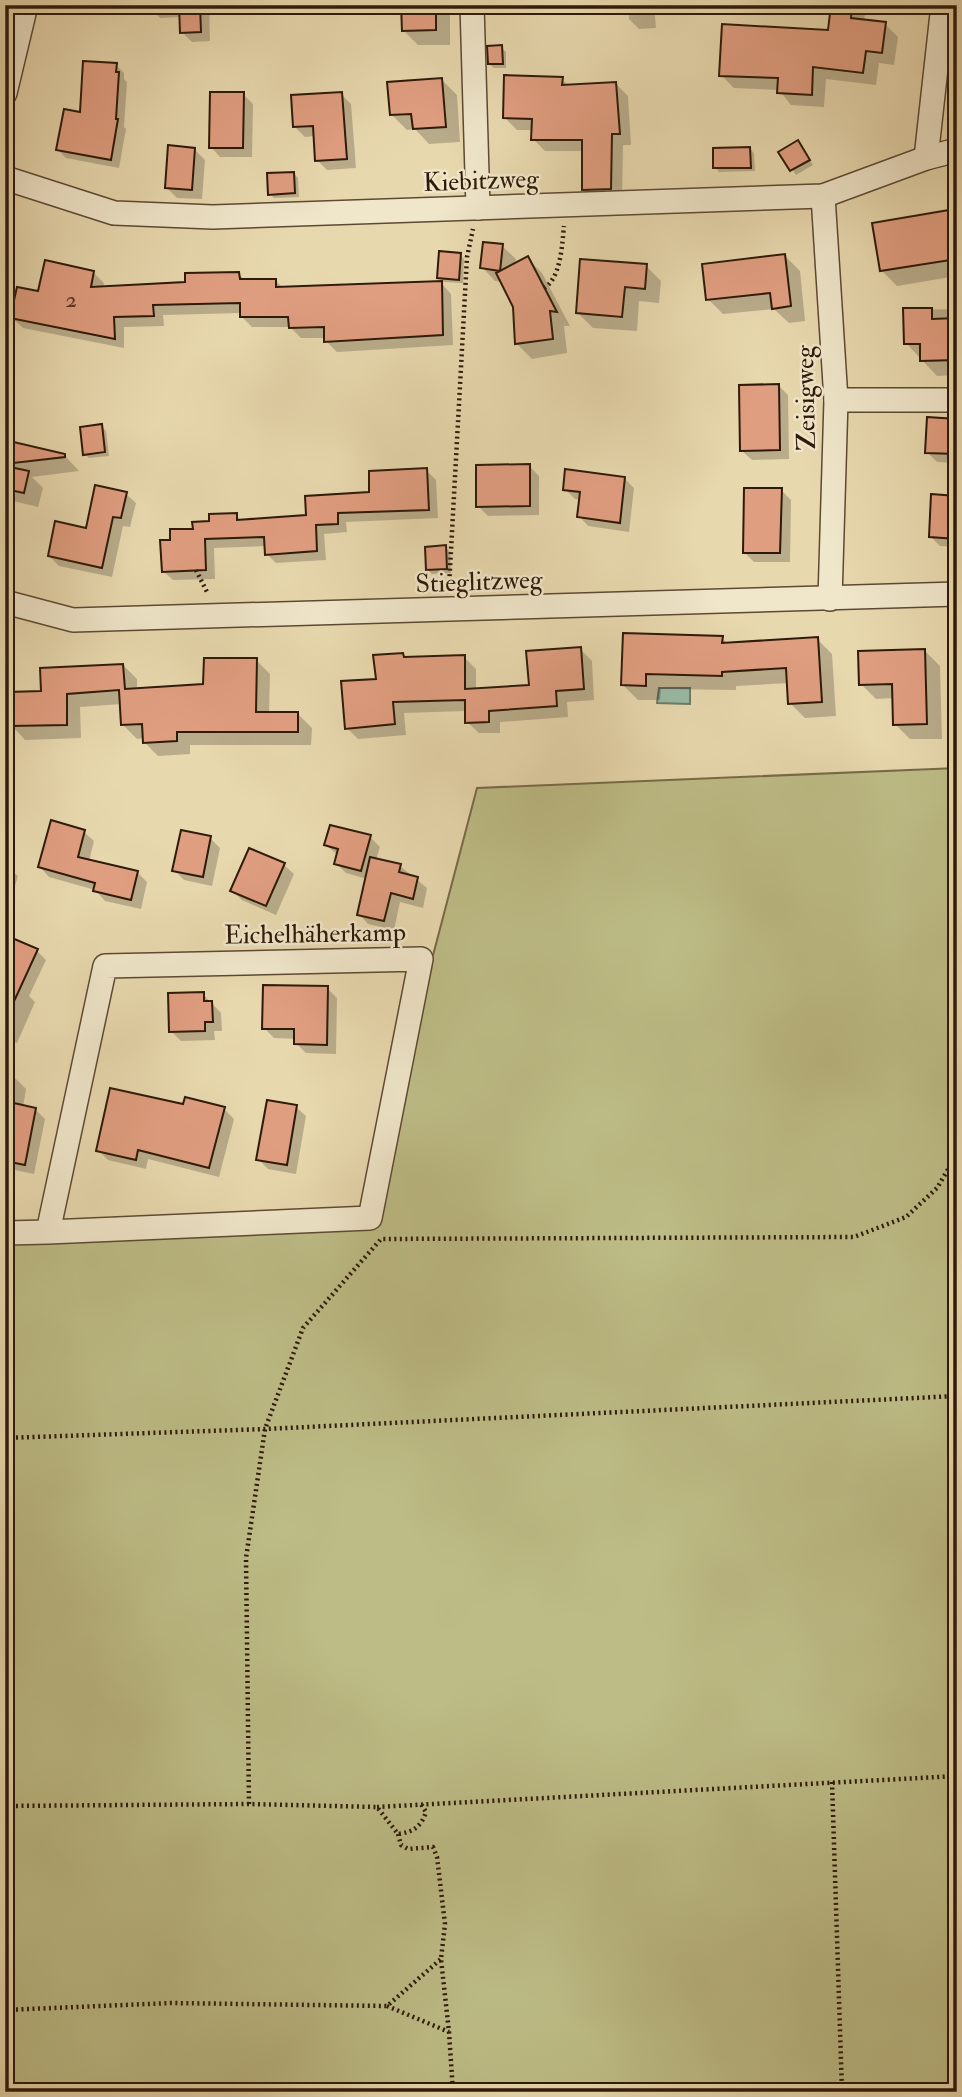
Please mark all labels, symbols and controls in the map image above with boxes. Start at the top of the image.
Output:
street label: Kiebitzweg [423,163,541,199]
house number: 2 [65,285,77,314]
street label: Zeisigweg [789,344,823,451]
street label: Stieglitzweg [415,564,544,600]
street label: Eichelhäherkamp [224,916,406,953]

